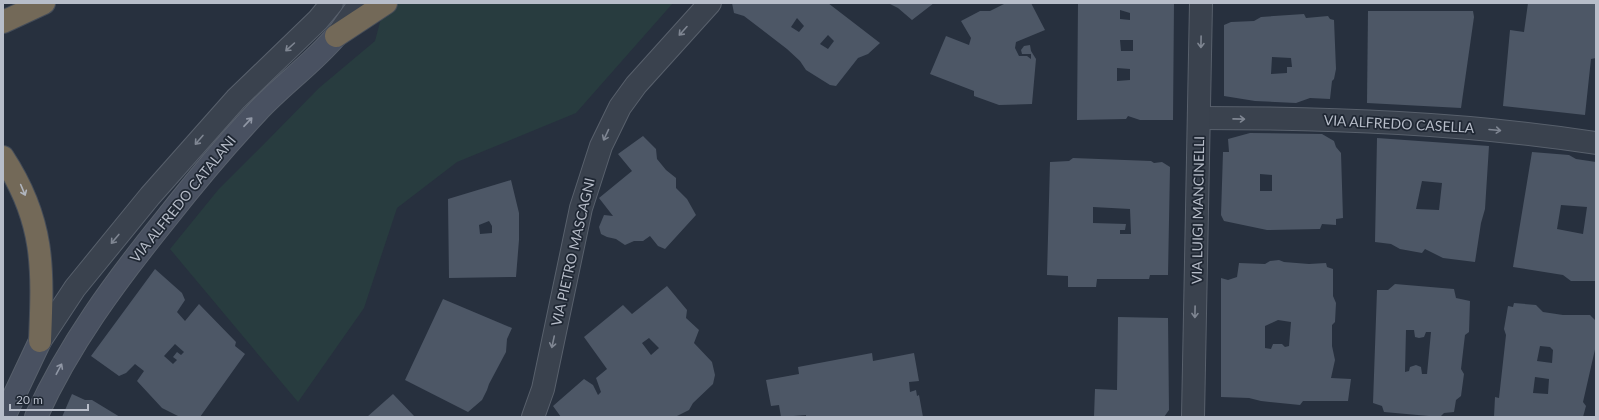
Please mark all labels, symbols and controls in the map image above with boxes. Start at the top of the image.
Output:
one-way arrow [679,26,688,37]
one-way arrow [1197,35,1205,48]
one-way arrow [285,43,295,52]
street label: VIA ALFREDO CASELLA [1323,111,1475,136]
one-way arrow [1232,115,1245,122]
one-way arrow [243,117,252,127]
one-way arrow [1488,126,1501,133]
one-way arrow [602,129,609,141]
street label: VIA ALFREDO CATALANI [126,132,239,266]
one-way arrow [194,135,203,145]
street label: VIA LUIGI MANCINELLI [1188,136,1207,284]
street label: VIA PIETRO MASCAGNI [547,176,598,328]
one-way arrow [19,184,27,196]
one-way arrow [111,234,120,245]
one-way arrow [1192,305,1199,318]
one-way arrow [549,335,557,348]
one-way arrow [56,364,63,376]
scale bar [10,386,88,412]
text: 20 m [16,392,43,407]

